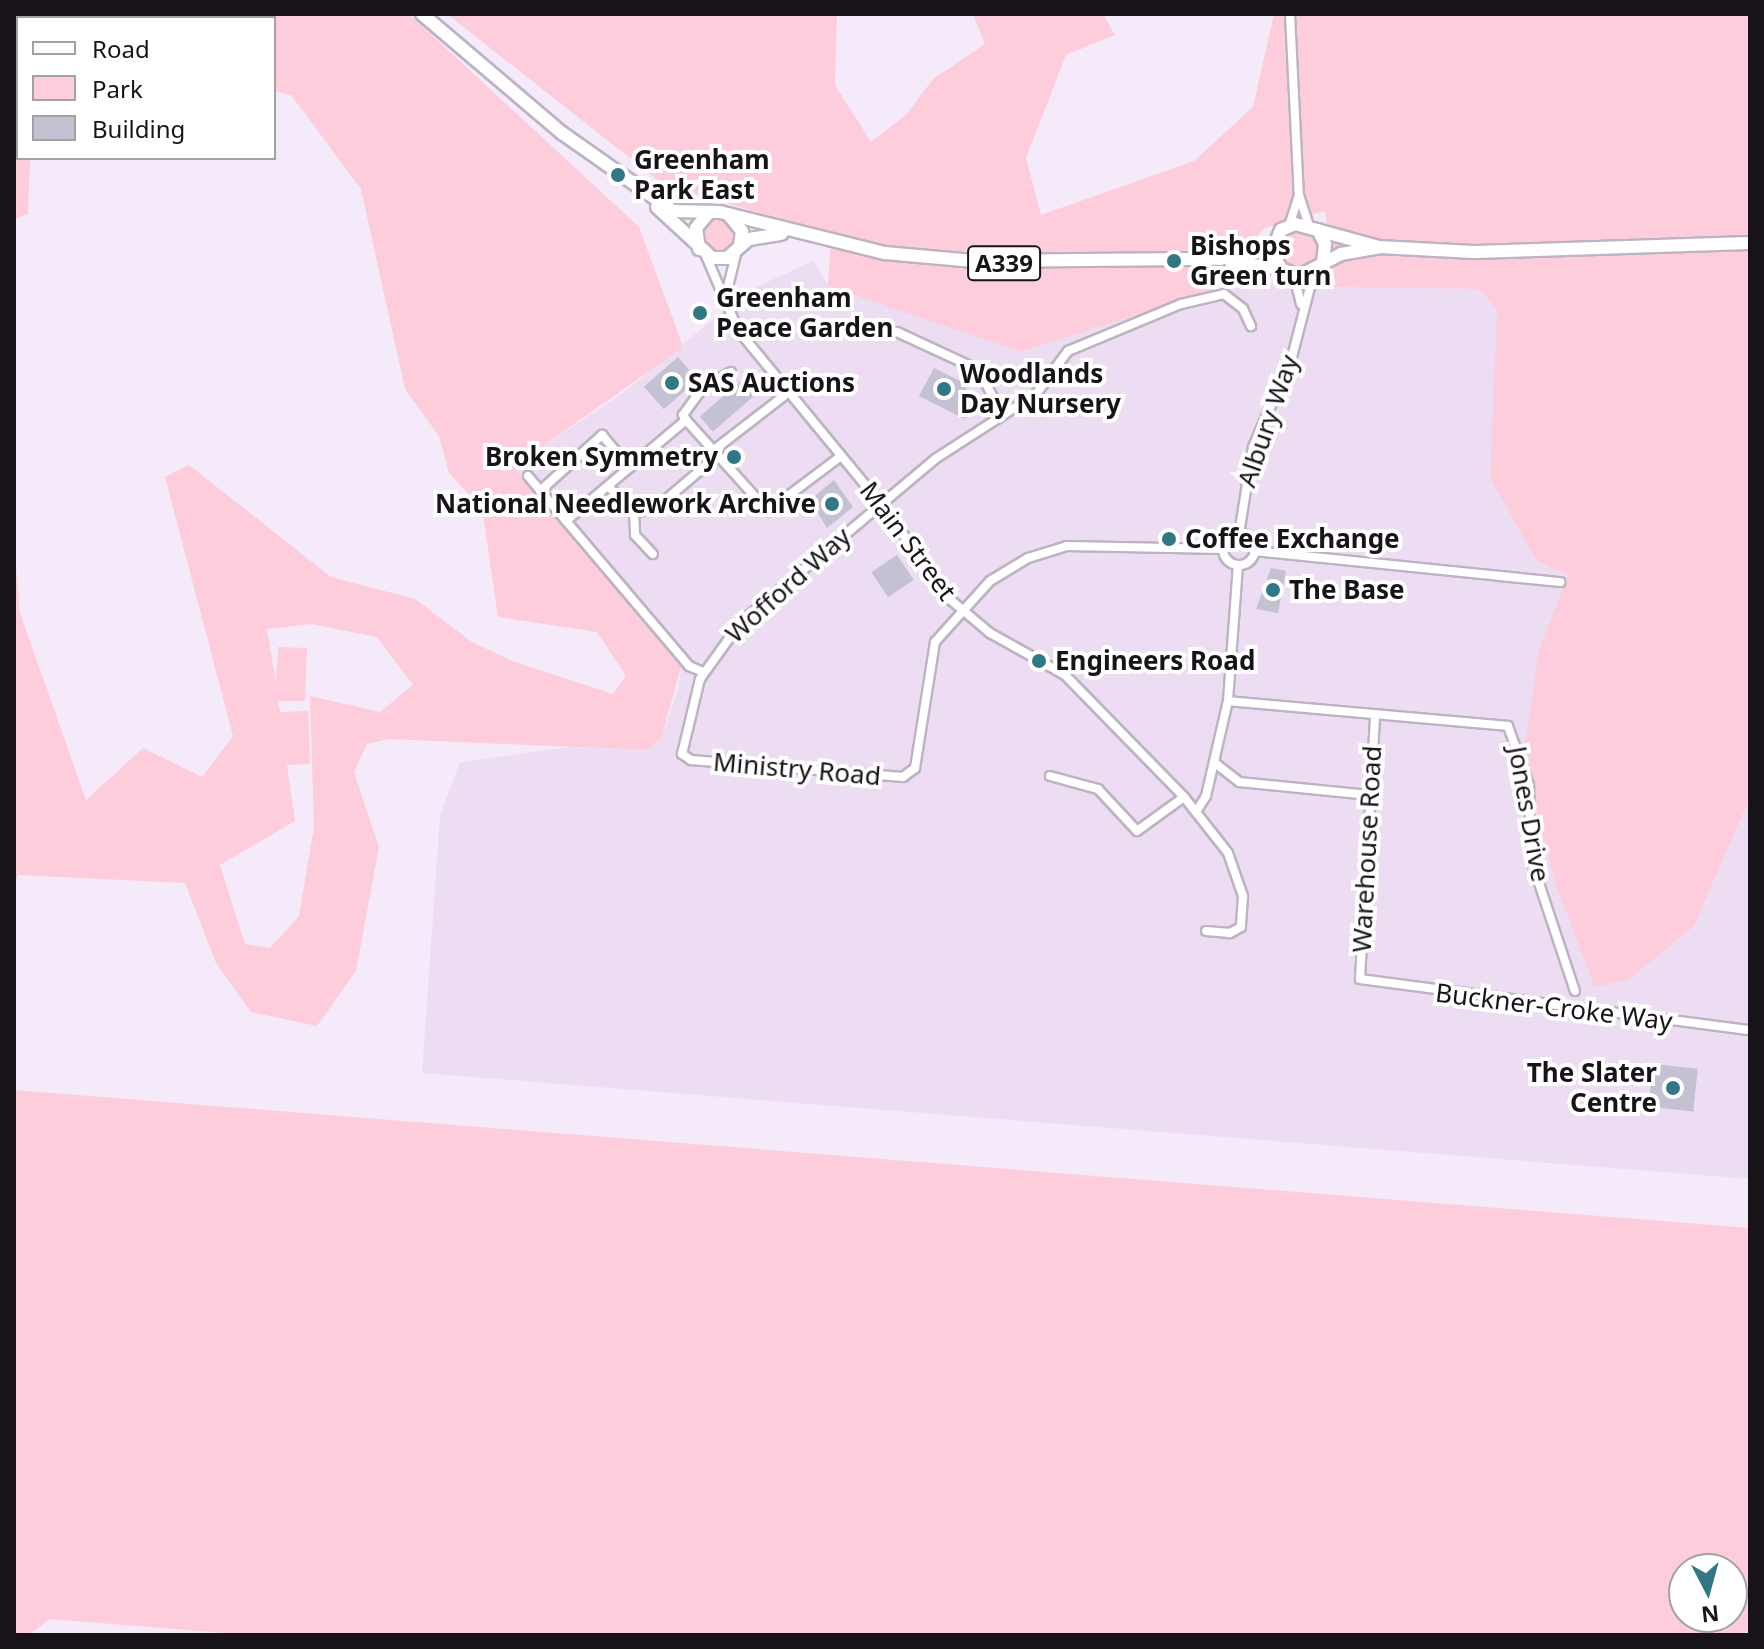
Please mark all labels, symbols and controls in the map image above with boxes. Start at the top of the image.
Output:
legend [16,16,276,160]
text: Road [92,32,150,65]
text: Park [92,72,143,105]
text: Building [92,112,185,145]
place label: Greenham Park East [634,144,770,206]
marker: Greenham Park East [609,166,627,184]
place label: Bishops Green turn [1190,230,1331,292]
road number: A339 [966,243,1042,283]
marker: Bishops Green turn [1165,252,1183,270]
place label: Greenham Peace Garden [716,282,893,344]
marker: Greenham Peace Garden [691,304,709,322]
street label: Albury Way [1231,351,1305,491]
place label: Woodlands Day Nursery [960,358,1121,420]
place label: SAS Auctions [688,367,855,399]
marker: SAS Auctions [663,374,681,392]
marker: Woodlands Day Nursery [935,380,953,398]
place label: Broken Symmetry [485,441,718,473]
marker: Broken Symmetry [725,448,743,466]
street label: Main Street [853,476,963,606]
place label: National Needlework Archive [435,488,816,520]
marker: National Needlework Archive [823,495,841,513]
street label: Wofford Way [719,521,857,649]
place label: Coffee Exchange [1185,523,1400,555]
marker: Coffee Exchange [1160,530,1178,548]
place label: The Base [1289,574,1405,606]
marker: The Base [1264,581,1282,599]
place label: Engineers Road [1055,645,1255,677]
marker: Engineers Road [1030,652,1048,670]
street label: Jones Drive [1502,744,1556,884]
street label: Warehouse Road [1346,745,1388,953]
street label: Ministry Road [712,746,882,792]
street label: Buckner-Croke Way [1434,977,1674,1037]
place label: The Slater Centre [1527,1057,1657,1118]
marker: The Slater Centre [1664,1079,1682,1097]
north arrow [1668,1553,1748,1633]
text: N [1700,1599,1721,1631]

